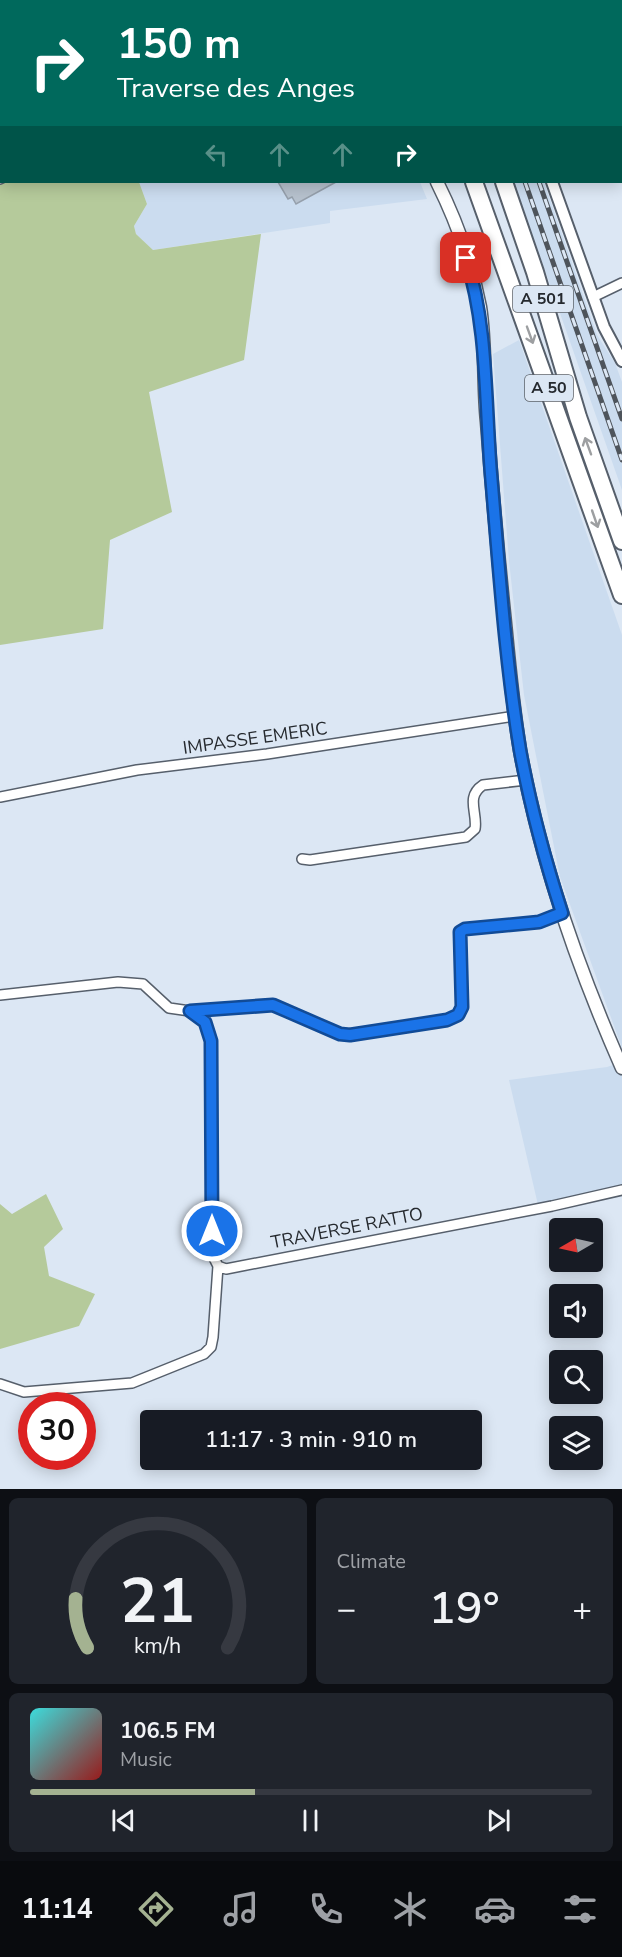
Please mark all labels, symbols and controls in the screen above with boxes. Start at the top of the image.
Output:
text: 150 m [117,16,241,73]
icon: right [18,24,96,102]
text: Traverse des Anges [117,70,355,107]
icon: left [200,138,233,171]
icon: ahead [263,138,296,171]
icon: ahead [326,138,359,171]
icon: right [389,138,422,171]
pin [440,232,491,283]
icon: arrive [449,241,482,274]
road number: A 501 [513,286,573,312]
one-way arrow [526,325,537,344]
road number: A 50 [525,375,573,401]
one-way arrow [582,437,593,456]
one-way arrow [591,509,602,528]
street label: IMPASSE EMERIC [181,716,329,760]
position arrow [180,1199,244,1263]
street label: TRAVERSE RATTO [269,1201,425,1255]
north arrow [549,1218,603,1272]
map controls [549,1218,603,1470]
button: sound [549,1284,603,1338]
button: search [549,1350,603,1404]
speed limit sign: 30 [18,1392,96,1470]
button: layers [549,1416,603,1470]
text: 11:17 · 3 min · 910 m [205,1425,417,1455]
text: Climate [337,1548,406,1575]
text: 21 [120,1559,195,1644]
text: 19° [429,1578,500,1639]
text: − [337,1587,356,1632]
text: + [572,1587,592,1632]
text: km/h [134,1631,181,1661]
text: 106.5 FM [120,1716,216,1746]
text: Music [120,1746,172,1773]
icon: previous [107,1804,140,1837]
icon: pause [294,1804,327,1837]
icon: next [482,1804,515,1837]
icon: directions [135,1888,177,1930]
icon: music [220,1888,262,1930]
icon: phone [305,1888,347,1930]
icon: climate [389,1888,431,1930]
icon: car [474,1888,516,1930]
icon: filters [559,1888,601,1930]
text: 11:14 [21,1891,93,1928]

